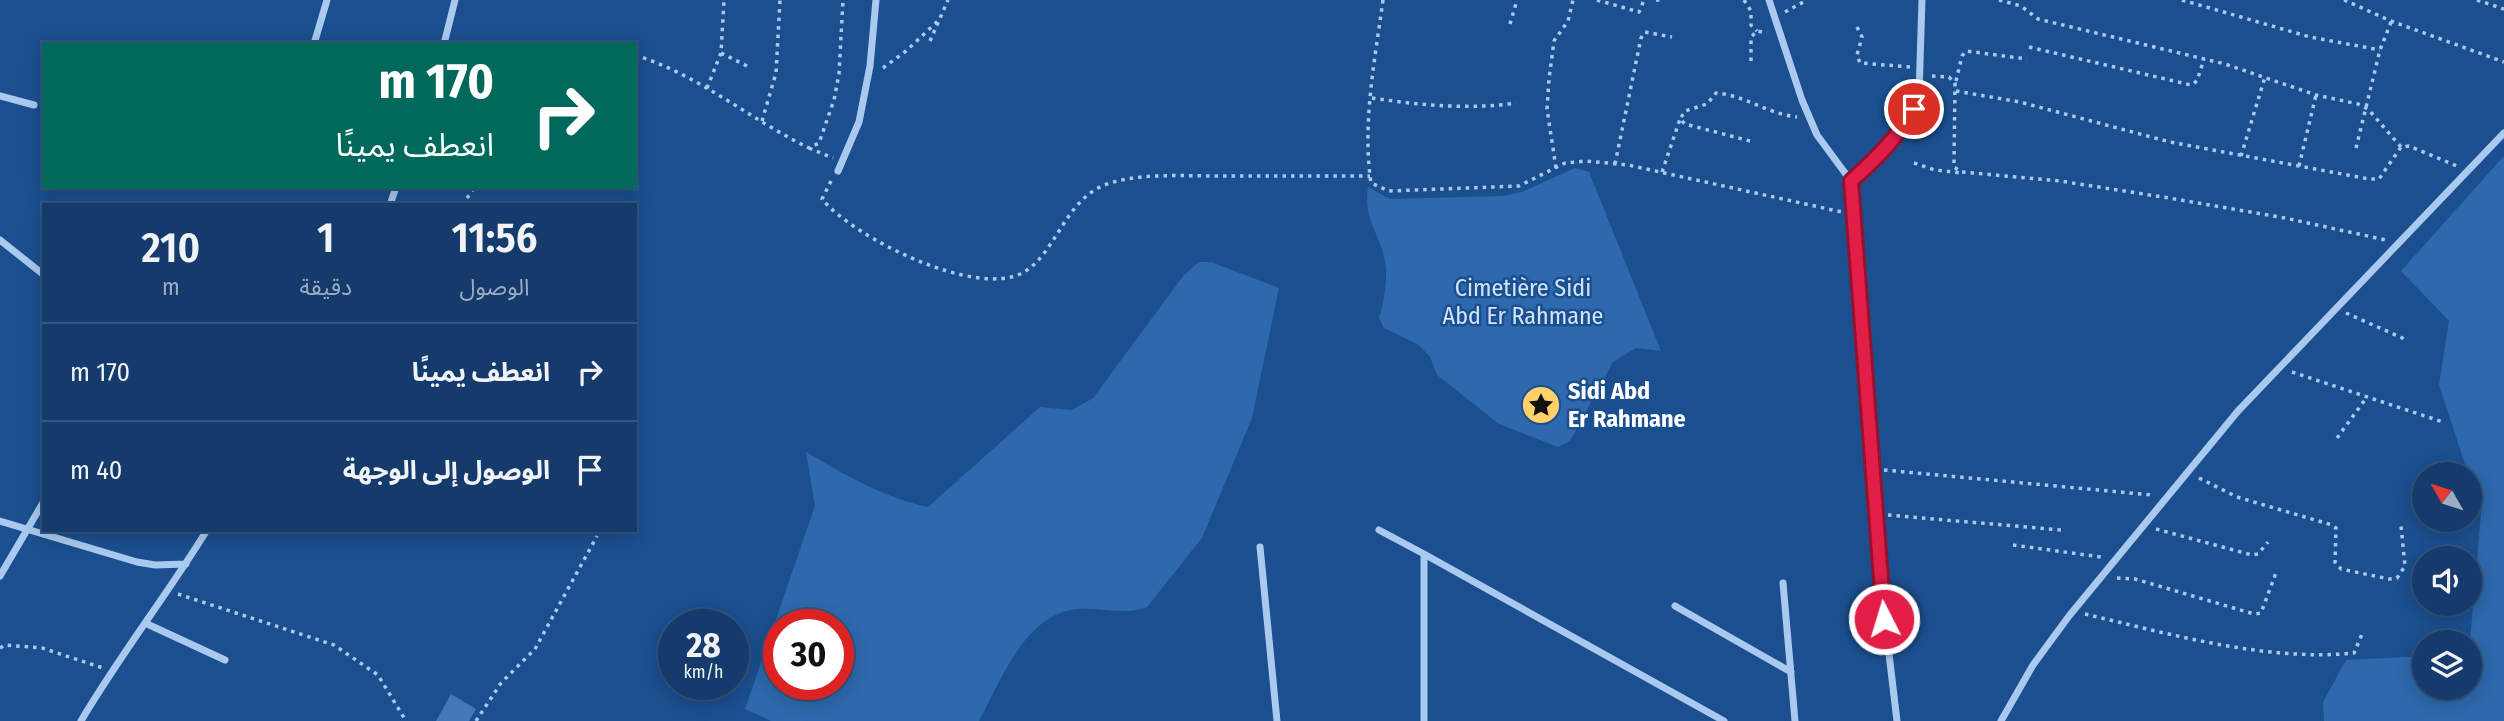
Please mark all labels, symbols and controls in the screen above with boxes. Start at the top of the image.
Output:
text: 170 m [378,52,494,111]
icon: right [518,70,609,161]
pin [1884,79,1944,139]
icon: arrive [1895,90,1933,128]
text: انعطف يمينًا [335,126,494,164]
text: 1 [317,213,335,263]
text: 11:56 [451,213,538,263]
text: 210 [142,223,200,273]
text: m [162,273,180,301]
text: دقيقة [300,273,352,301]
text: الوصول [460,273,529,301]
park label: Cimetière Sidi Abd Er Rahmane [1443,274,1603,330]
icon: right [571,353,609,391]
text: 170 m [70,357,130,388]
text: انعطف يمينًا [412,357,550,388]
place label: Sidi Abd Er Rahmane [1568,377,1686,433]
place icon: Sidi Abd Er Rahmane [1520,384,1562,426]
icon: arrive [571,451,609,489]
text: 40 m [70,455,122,486]
text: الوصول إلى الوجهة [343,455,550,486]
north arrow [2412,462,2482,532]
map controls [2412,462,2482,700]
button: sound [2412,546,2482,616]
position arrow [1847,582,1921,656]
speed limit sign: 30 [763,609,854,700]
text: 28 [686,624,721,666]
button: layers [2412,630,2482,700]
text: km/h [683,661,724,683]

